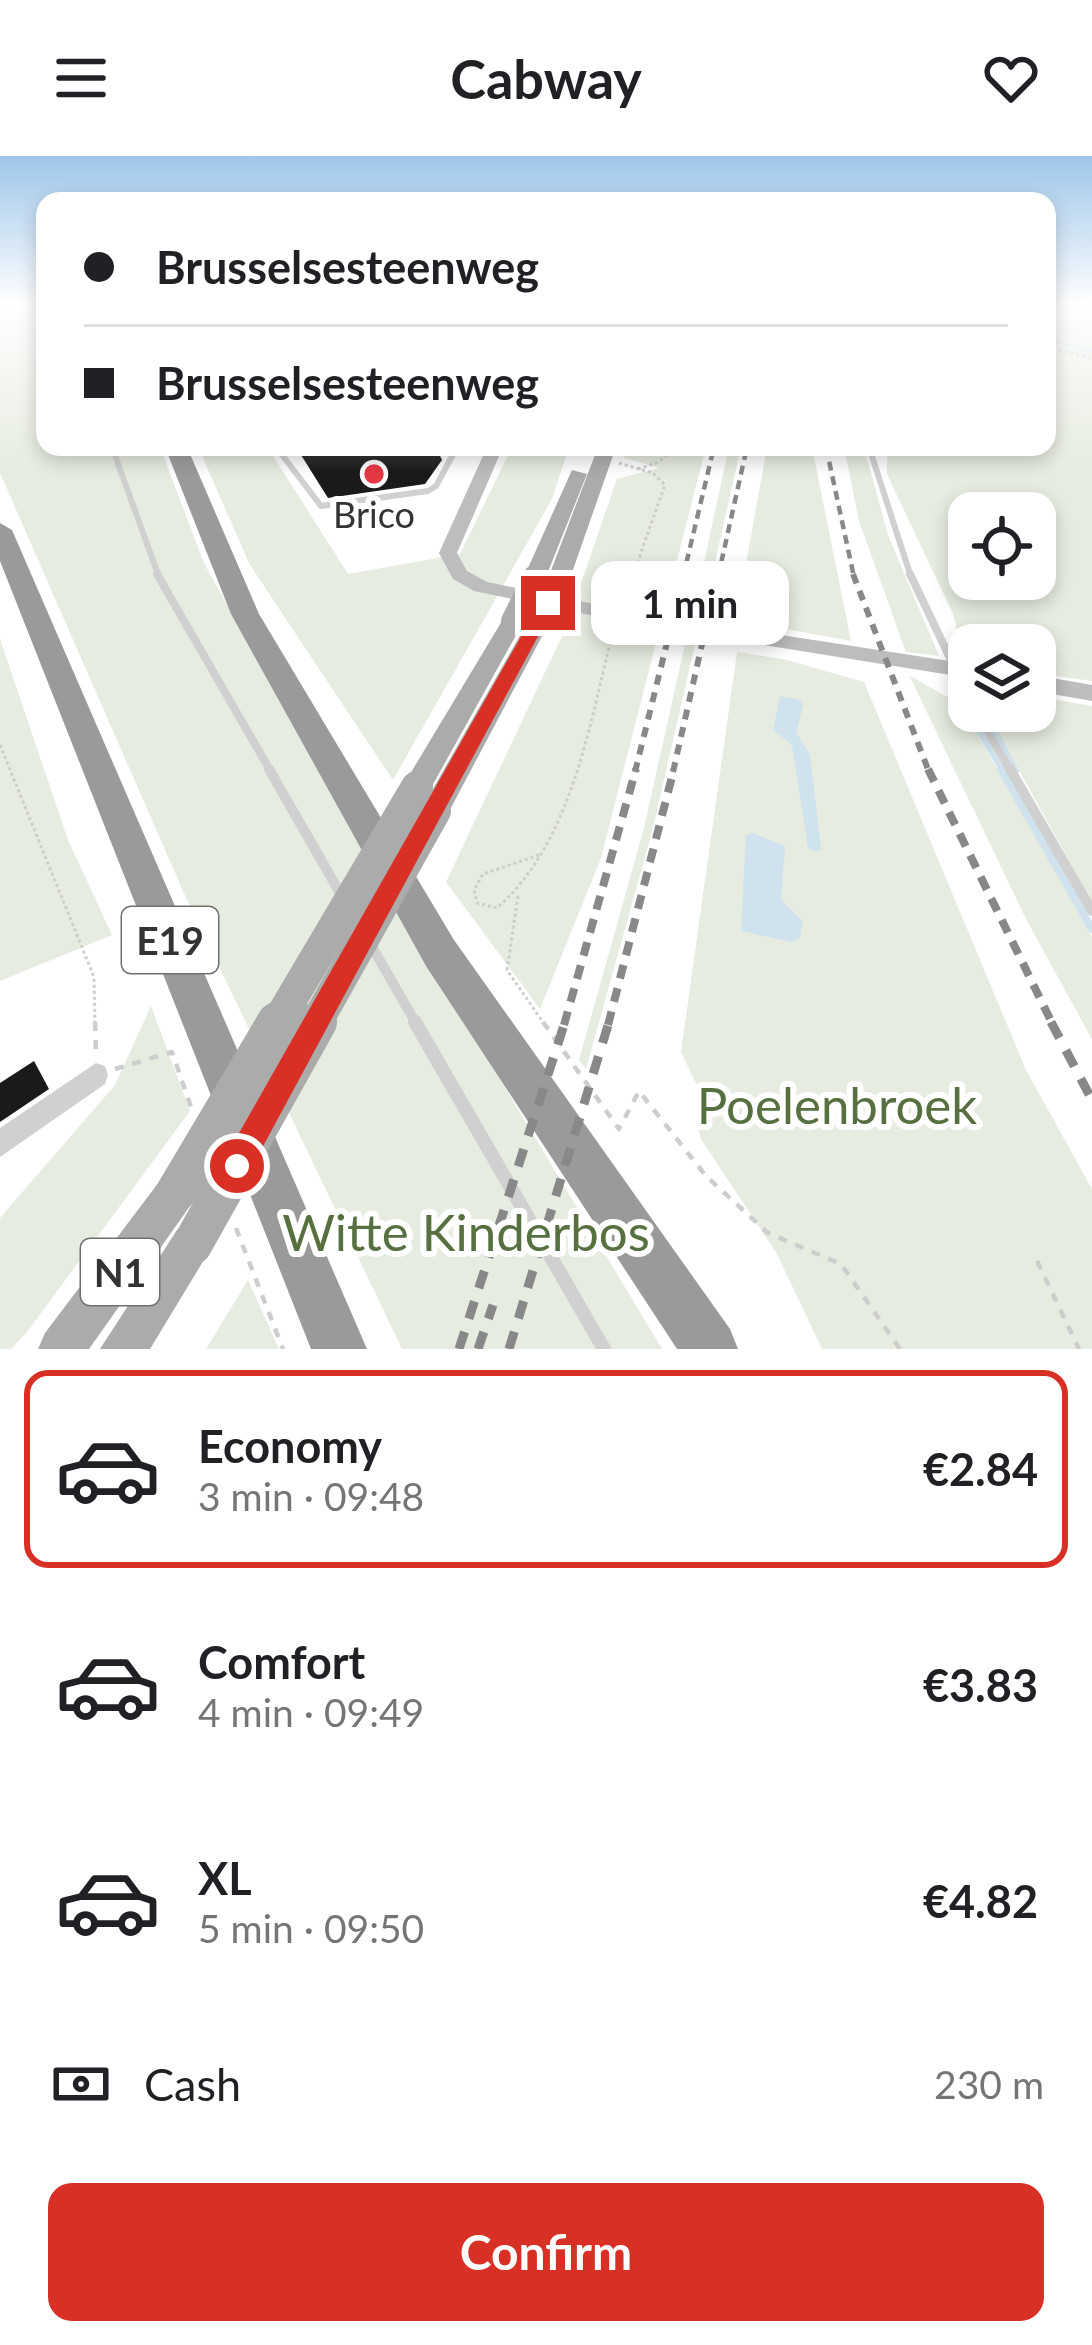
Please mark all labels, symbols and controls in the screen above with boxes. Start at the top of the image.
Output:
icon: menu [48,45,114,111]
icon: heart [978,45,1044,111]
text: Cabway [450,46,642,111]
text: Brusselsesteenweg [156,240,539,294]
text: Brusselsesteenweg [156,356,539,410]
marker: Brico [361,461,387,487]
place label: Brico [333,492,415,536]
map controls [948,492,1056,732]
button: locate [948,492,1056,600]
callout: 1 min [590,561,788,645]
route end [521,576,575,630]
text: 1 min [642,580,738,626]
button: layers [948,624,1056,732]
road number: E19 [122,907,218,973]
park label: Poelenbroek [697,1074,977,1135]
route start [210,1139,264,1193]
park label: Witte Kinderbos [282,1201,650,1262]
road number: N1 [81,1239,159,1305]
icon: car [54,1415,162,1523]
text: Economy [198,1419,382,1473]
text: €2.84 [923,1442,1038,1496]
text: 3 min · 09:48 [198,1473,424,1519]
icon: car [54,1631,162,1739]
text: Comfort [198,1635,365,1689]
text: €3.83 [923,1658,1038,1712]
text: 4 min · 09:49 [198,1689,424,1735]
icon: car [54,1847,162,1955]
text: XL [198,1851,252,1905]
text: €4.82 [923,1874,1038,1928]
text: 5 min · 09:50 [198,1905,424,1951]
icon: cash [48,2051,114,2117]
text: Cash [144,2057,241,2111]
text: 230 m [934,2061,1044,2107]
button: Confirm [48,2183,1044,2321]

